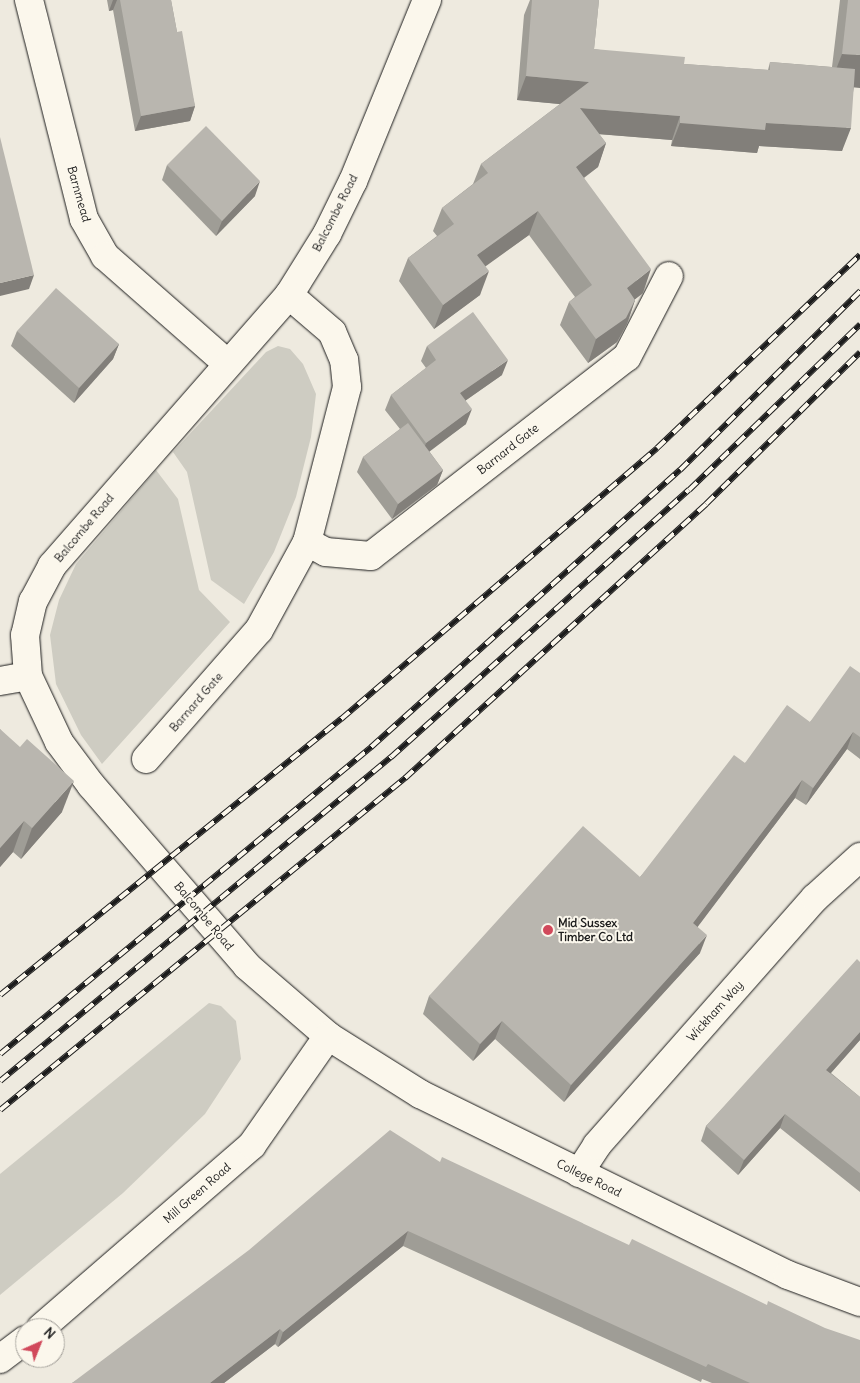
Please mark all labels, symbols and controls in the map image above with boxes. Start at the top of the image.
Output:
street label: Barnmead [64,164,94,224]
street label: Balcombe Road [309,172,361,254]
street label: Barnard Gate [474,421,542,477]
street label: Balcombe Road [51,491,117,565]
street label: Barnard Gate [166,669,226,735]
street label: Balcombe Road [171,879,237,953]
place label: Mid Sussex Timber Co Ltd [558,916,633,944]
marker: Mid Sussex Timber Co Ltd [542,924,554,936]
street label: Wickham Way [684,978,746,1044]
street label: College Road [554,1156,624,1200]
street label: Mill Green Road [160,1160,234,1226]
north arrow [15,1318,65,1368]
text: N [40,1323,59,1343]

